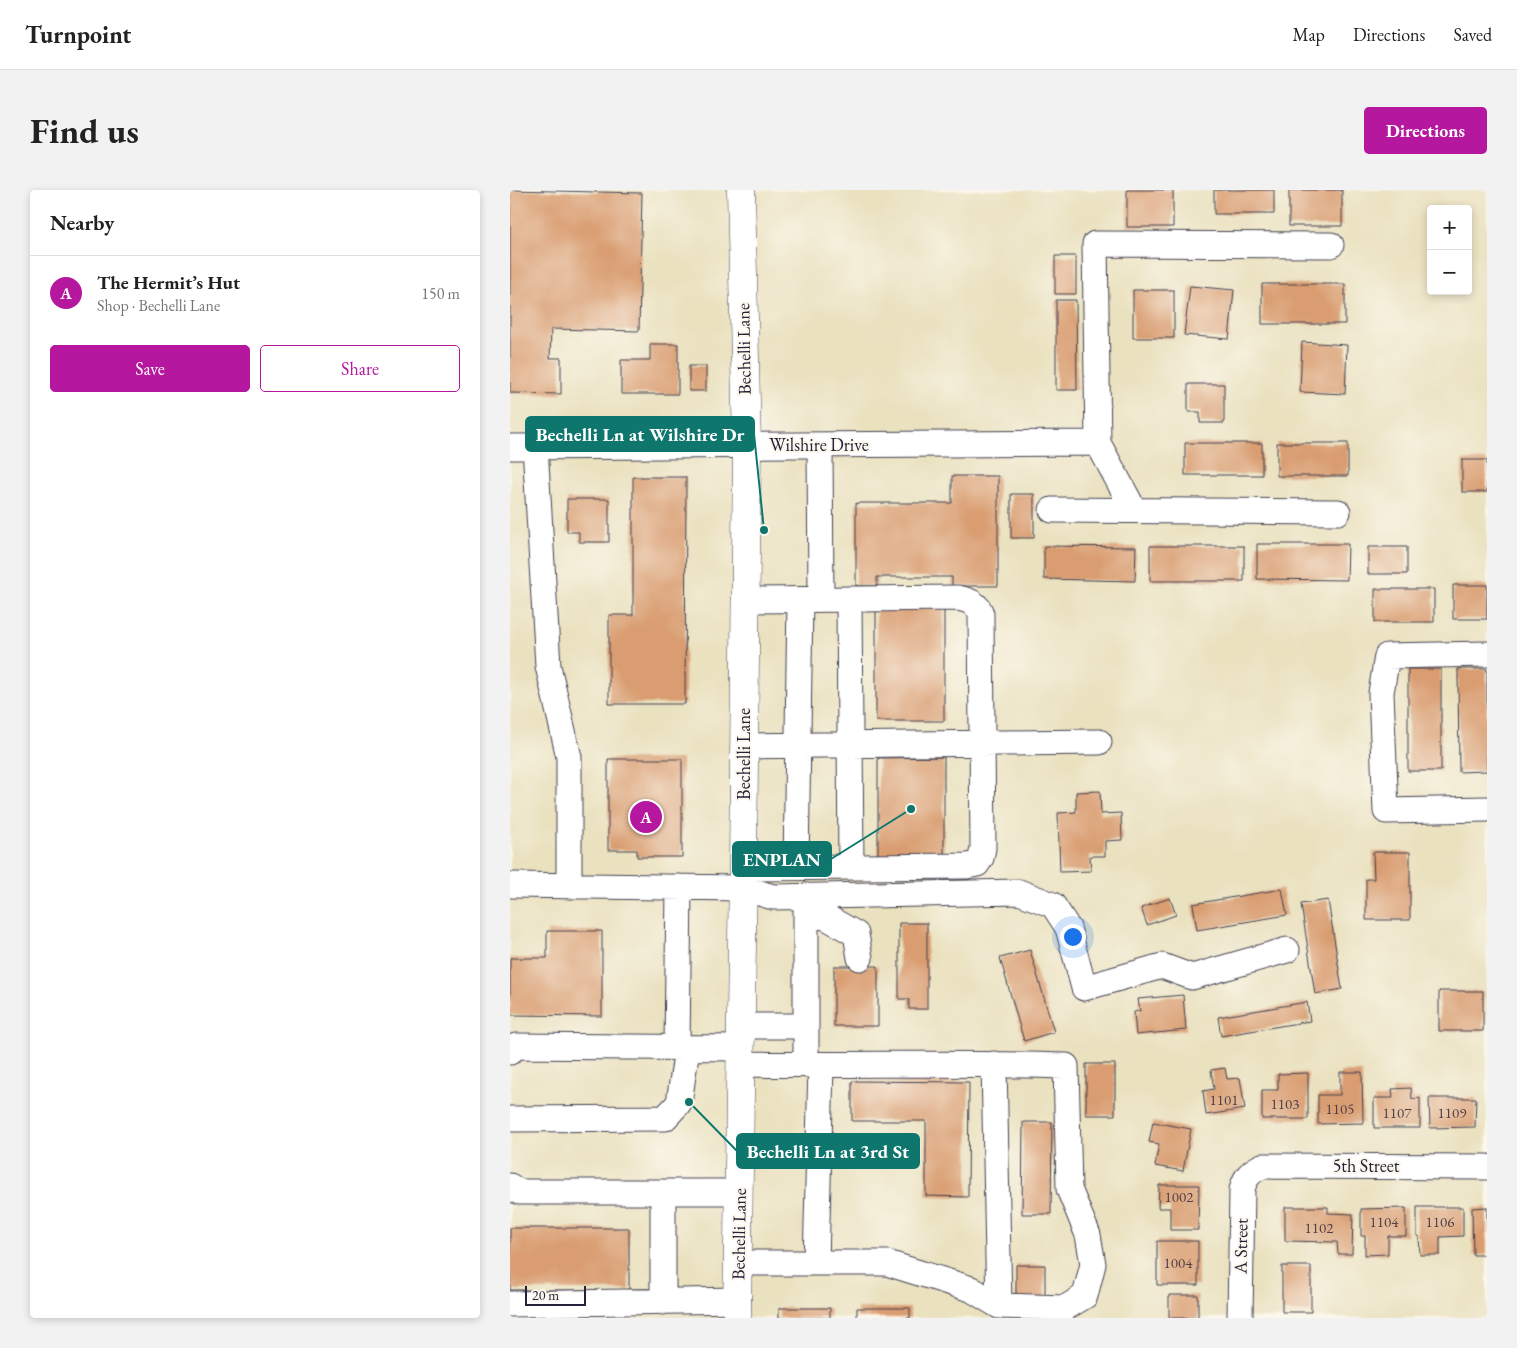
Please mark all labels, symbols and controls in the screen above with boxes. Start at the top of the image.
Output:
text: Turnpoint [25,19,131,50]
text: Map [1293,23,1325,46]
text: Directions [1353,23,1425,46]
text: Saved [1453,23,1492,46]
button: Directions [1364,107,1487,154]
text: Find us [30,108,139,153]
map controls [1427,205,1472,295]
button: + [1427,205,1472,250]
text: Nearby [50,209,114,236]
button: − [1427,250,1472,295]
text: The Hermit’s Hut [97,270,240,295]
text: A [60,283,72,304]
text: 150 m [421,283,460,304]
text: Shop · Bechelli Lane [97,295,220,316]
street label: Bechelli Lane [731,303,756,395]
button: Save [50,345,250,392]
button: Share [260,345,460,392]
callout: Bechelli Ln at Wilshire Dr [526,417,754,451]
text: Bechelli Ln at Wilshire Dr [536,422,744,447]
street label: Wilshire Drive [769,433,869,456]
street label: Bechelli Lane [732,708,755,800]
pin: A [630,798,662,836]
callout: ENPLAN [733,842,831,876]
text: ENPLAN [743,847,822,872]
your location [1060,924,1086,950]
house number: 1101 [1210,1090,1238,1109]
house number: 1103 [1271,1094,1299,1113]
house number: 1105 [1326,1099,1354,1118]
house number: 1107 [1383,1103,1412,1122]
house number: 1109 [1438,1103,1466,1122]
callout: Bechelli Ln at 3rd St [737,1134,919,1168]
text: Bechelli Ln at 3rd St [747,1139,909,1164]
street label: 5th Street [1333,1154,1400,1177]
house number: 1002 [1165,1187,1194,1206]
street label: Bechelli Lane [726,1188,751,1280]
house number: 1104 [1370,1212,1399,1231]
house number: 1106 [1426,1212,1454,1231]
street label: A Street [1228,1218,1252,1275]
house number: 1102 [1305,1218,1334,1237]
house number: 1004 [1164,1253,1193,1272]
scale bar [525,1283,586,1306]
text: 20 m [532,1286,559,1304]

